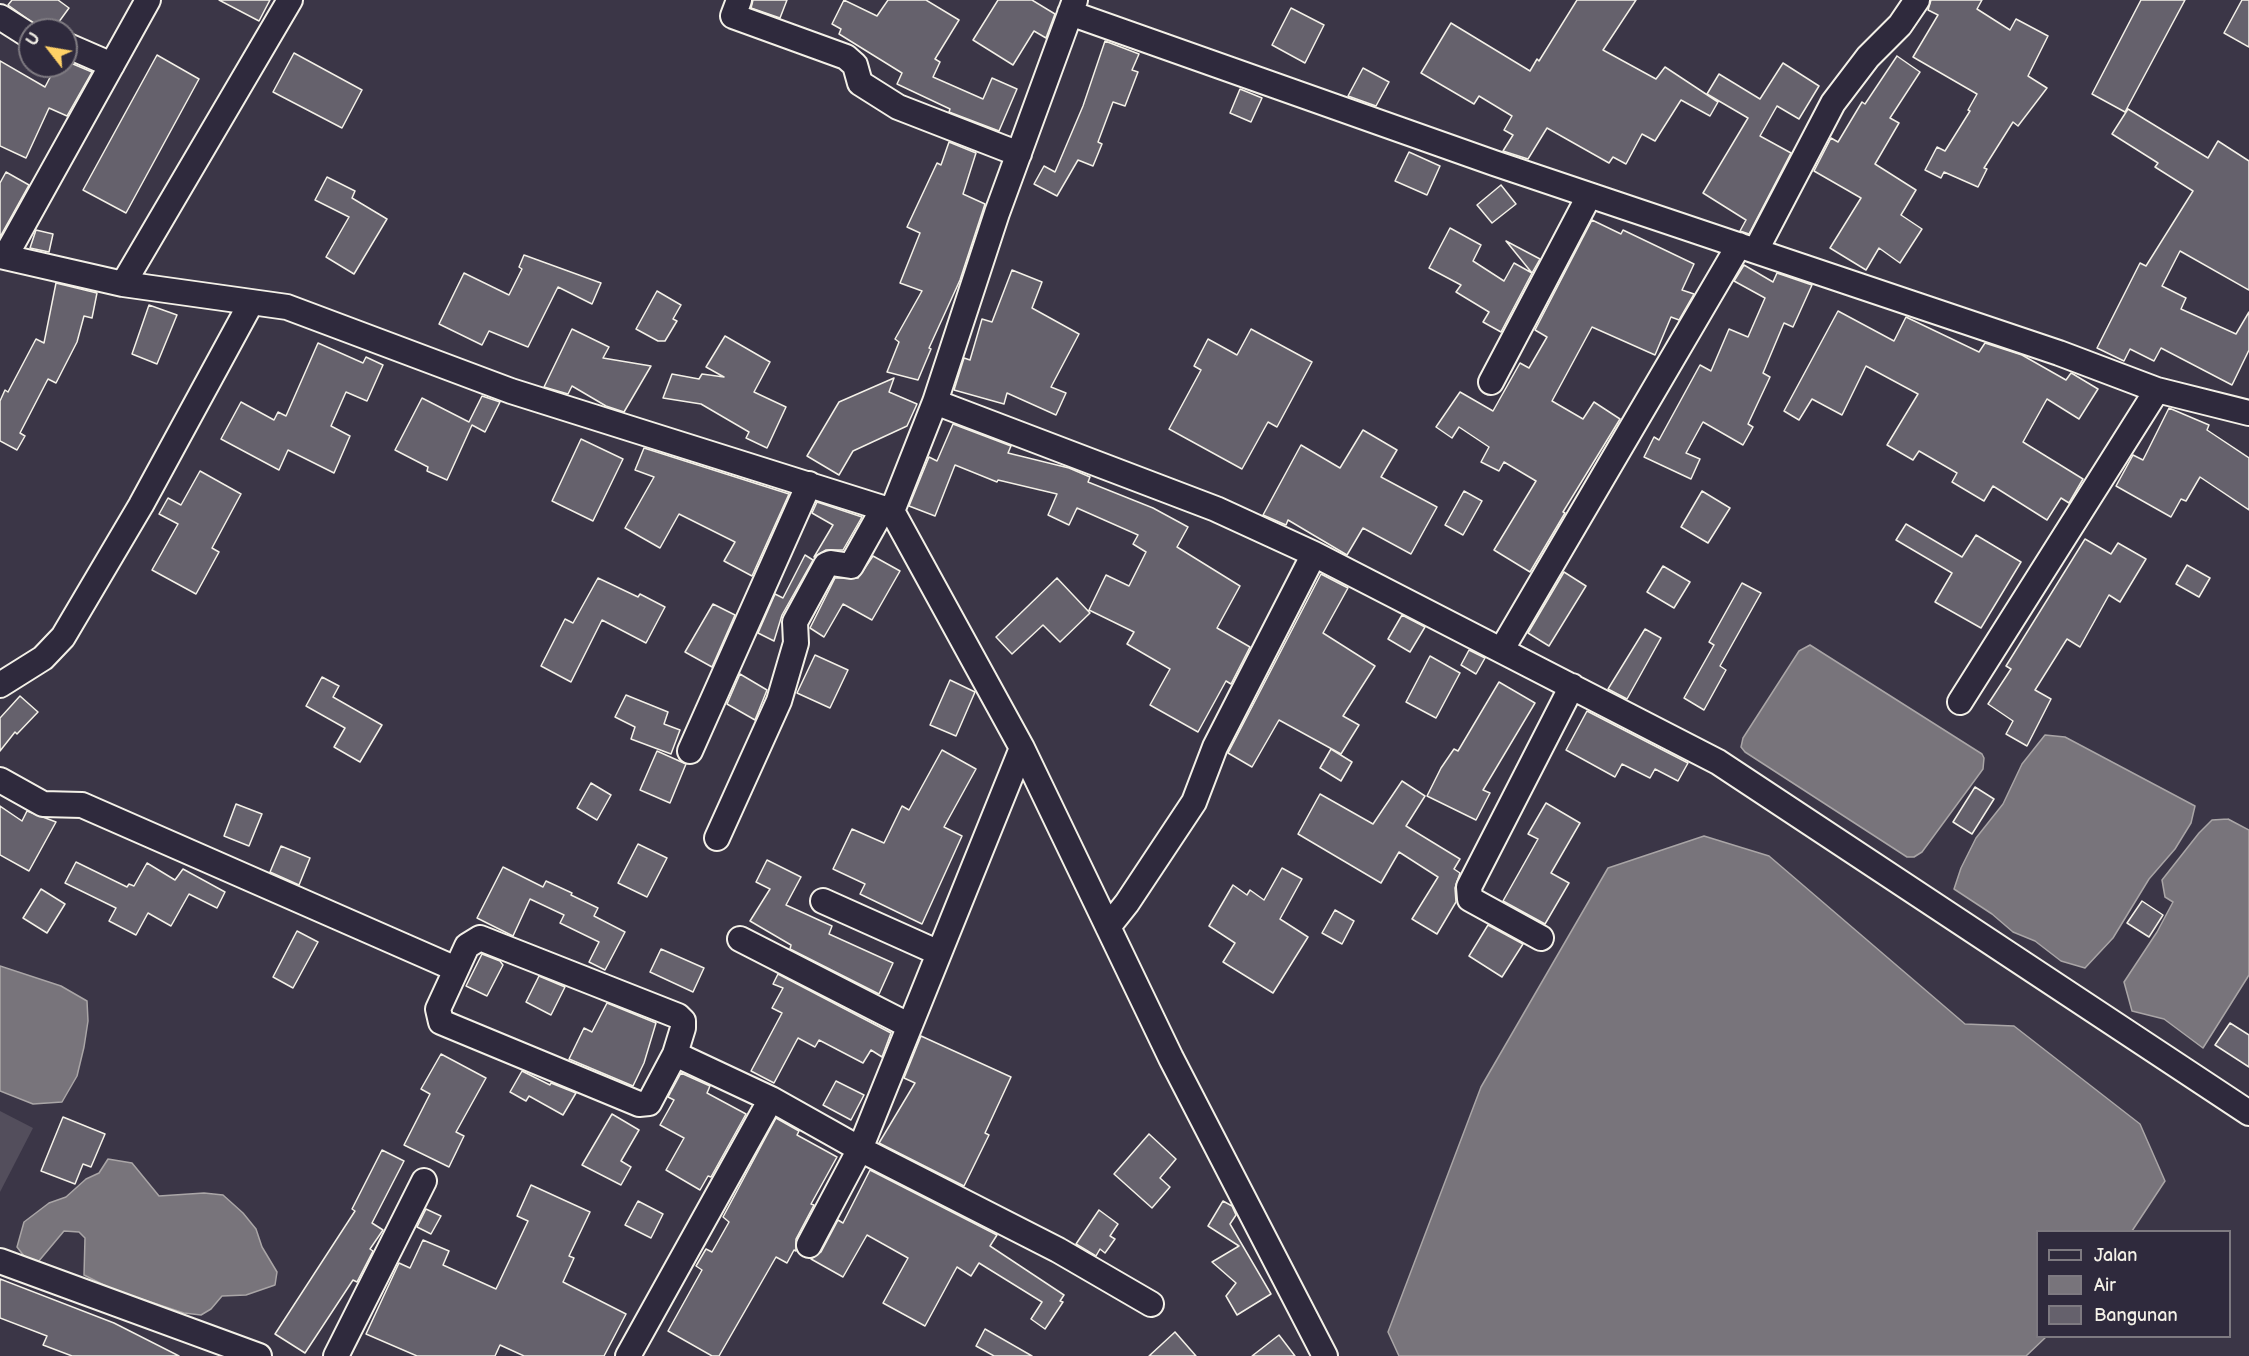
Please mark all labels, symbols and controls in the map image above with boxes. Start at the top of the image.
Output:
north arrow [18,18,78,78]
text: U [23,30,45,49]
legend [2036,1230,2231,1338]
text: Jalan [2094,1245,2137,1266]
text: Air [2094,1275,2116,1296]
text: Bangunan [2094,1305,2178,1326]

